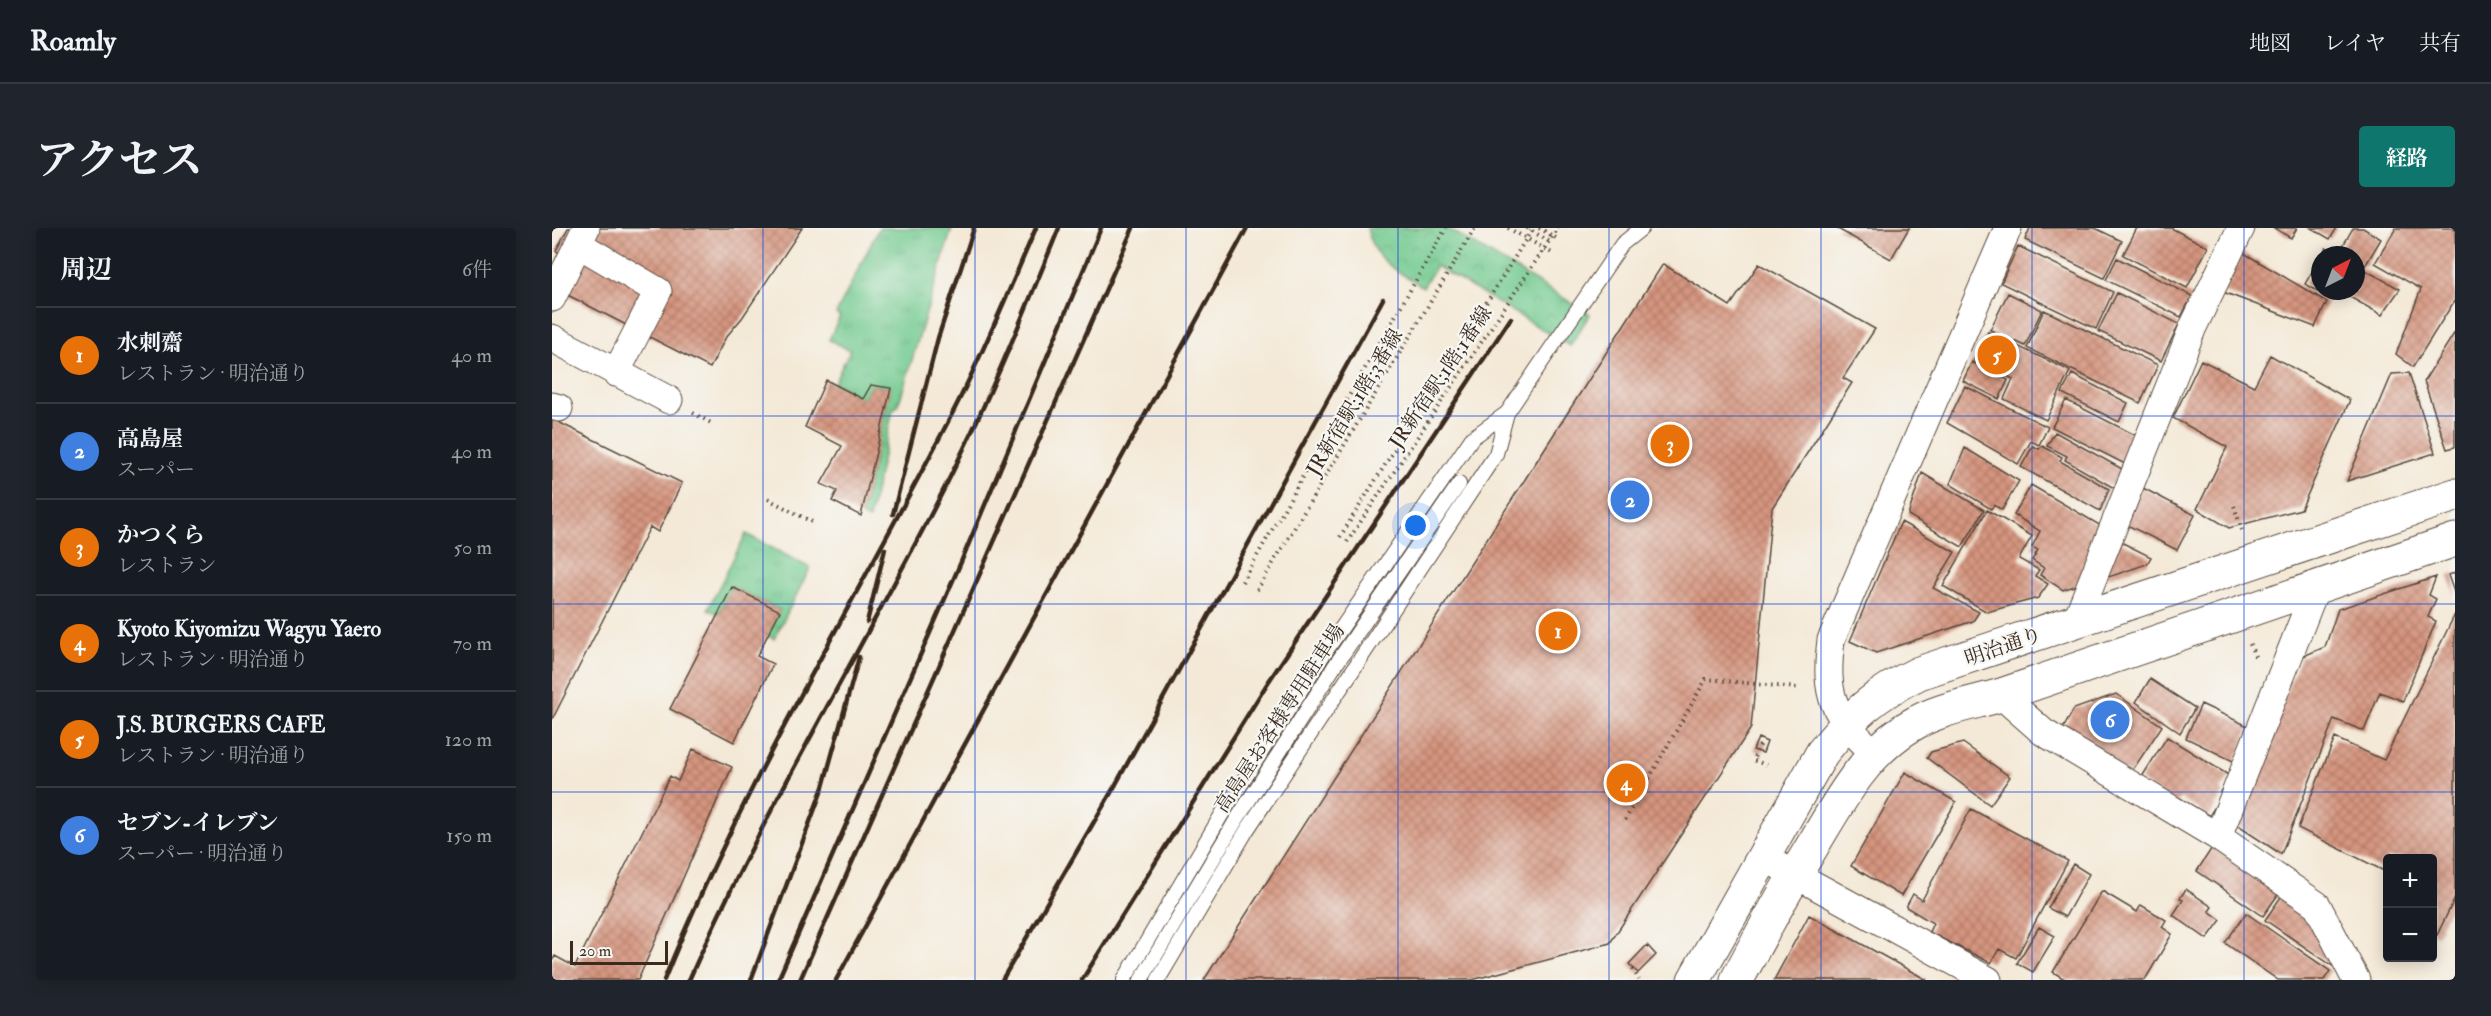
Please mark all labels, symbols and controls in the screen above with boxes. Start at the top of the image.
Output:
text: Roamly [30,24,116,59]
text: 地図 [2249,30,2291,57]
text: レイヤ [2324,30,2386,57]
text: 共有 [2419,30,2461,57]
button: 経路 [2359,126,2455,187]
text: アクセス [36,135,203,187]
north arrow [2311,246,2365,300]
text: 周辺 [60,254,112,286]
text: 6件 [462,257,492,282]
street label: JR新宿駅;1階;1番線 [1383,301,1497,454]
street label: JR新宿駅;1階;3番線 [1300,324,1408,481]
text: 水刺齋 [117,329,183,357]
pin: 5 [1978,332,2016,378]
text: 1 [76,343,83,368]
text: 40 m [451,343,492,368]
text: レストラン · 明治通り [117,361,309,386]
pin: 3 [1650,422,1690,466]
text: 高島屋 [117,425,183,453]
text: 2 [74,439,85,464]
text: 40 m [451,439,492,464]
text: スーパー [117,457,195,482]
pin: 2 [1610,478,1650,522]
your location [1401,511,1430,540]
text: かつくら [117,521,205,549]
text: 3 [76,535,83,560]
text: 50 m [453,535,492,560]
text: レストラン [117,553,216,578]
pin: 1 [1538,608,1578,654]
text: Kyoto Kiyomizu Wagyu Yaero [117,615,381,643]
street label: 高島屋お客様専用駐車場 [1209,619,1350,817]
street label: 明治通り [1961,622,2045,671]
text: 4 [74,631,85,656]
text: 70 m [453,631,492,656]
text: レストラン · 明治通り [117,647,309,672]
pin: 6 [2090,698,2130,742]
text: J.S. BURGERS CAFE [117,711,325,739]
text: 5 [75,727,84,752]
text: 120 m [445,727,492,752]
text: レストラン · 明治通り [117,743,309,768]
pin: 4 [1606,760,1646,806]
text: セブン-イレブン [117,809,279,837]
text: 6 [74,823,85,848]
text: 150 m [446,823,492,848]
text: スーパー · 明治通り [117,841,287,866]
map controls [2383,854,2437,962]
button: + [2383,854,2437,908]
button: − [2383,908,2437,962]
scale bar [570,938,668,966]
text: 20 m [579,941,611,961]

